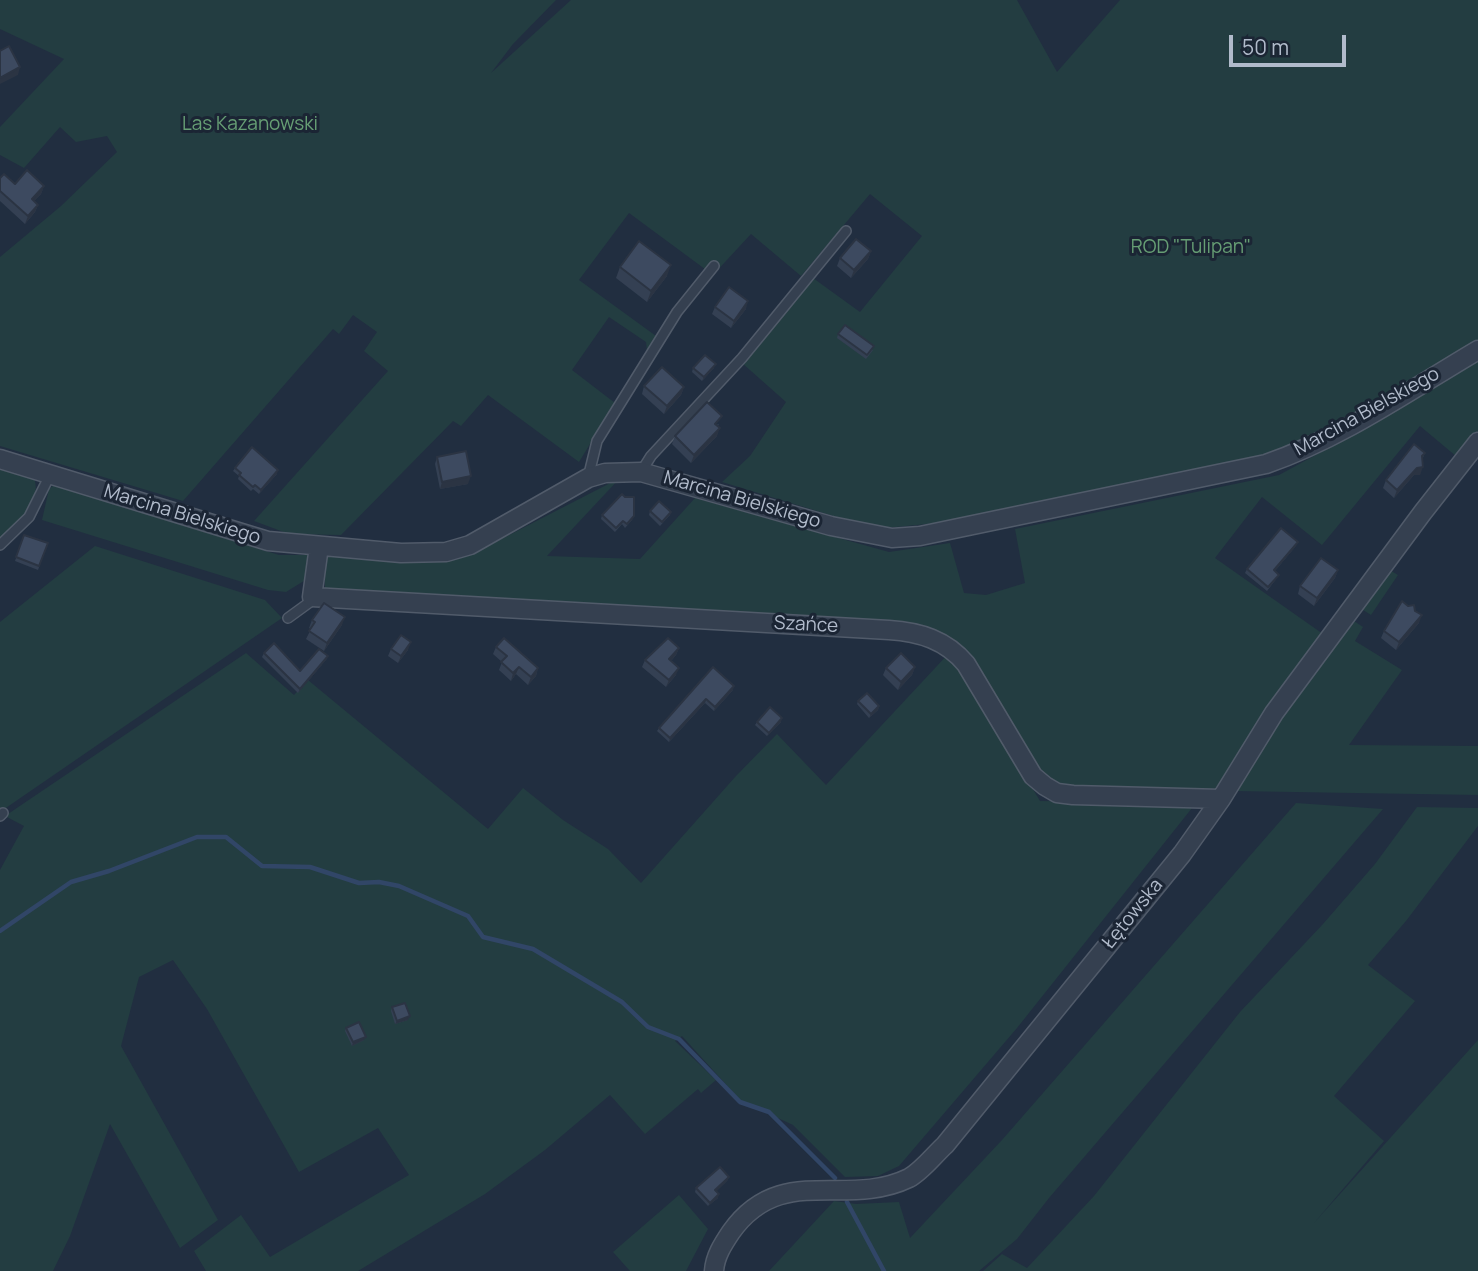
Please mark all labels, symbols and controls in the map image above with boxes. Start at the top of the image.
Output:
scale bar [1233,21,1350,65]
text: 50 m [1242,33,1289,61]
park label: Las Kazanowski [182,114,318,136]
park label: ROD "Tulipan" [1131,237,1251,259]
street label: Marcina Bielskiego [1290,363,1444,461]
street label: Marcina Bielskiego [661,467,823,533]
street label: Marcina Bielskiego [101,480,263,550]
street label: Szańce [773,612,839,638]
street label: Łętowska [1098,875,1168,953]

